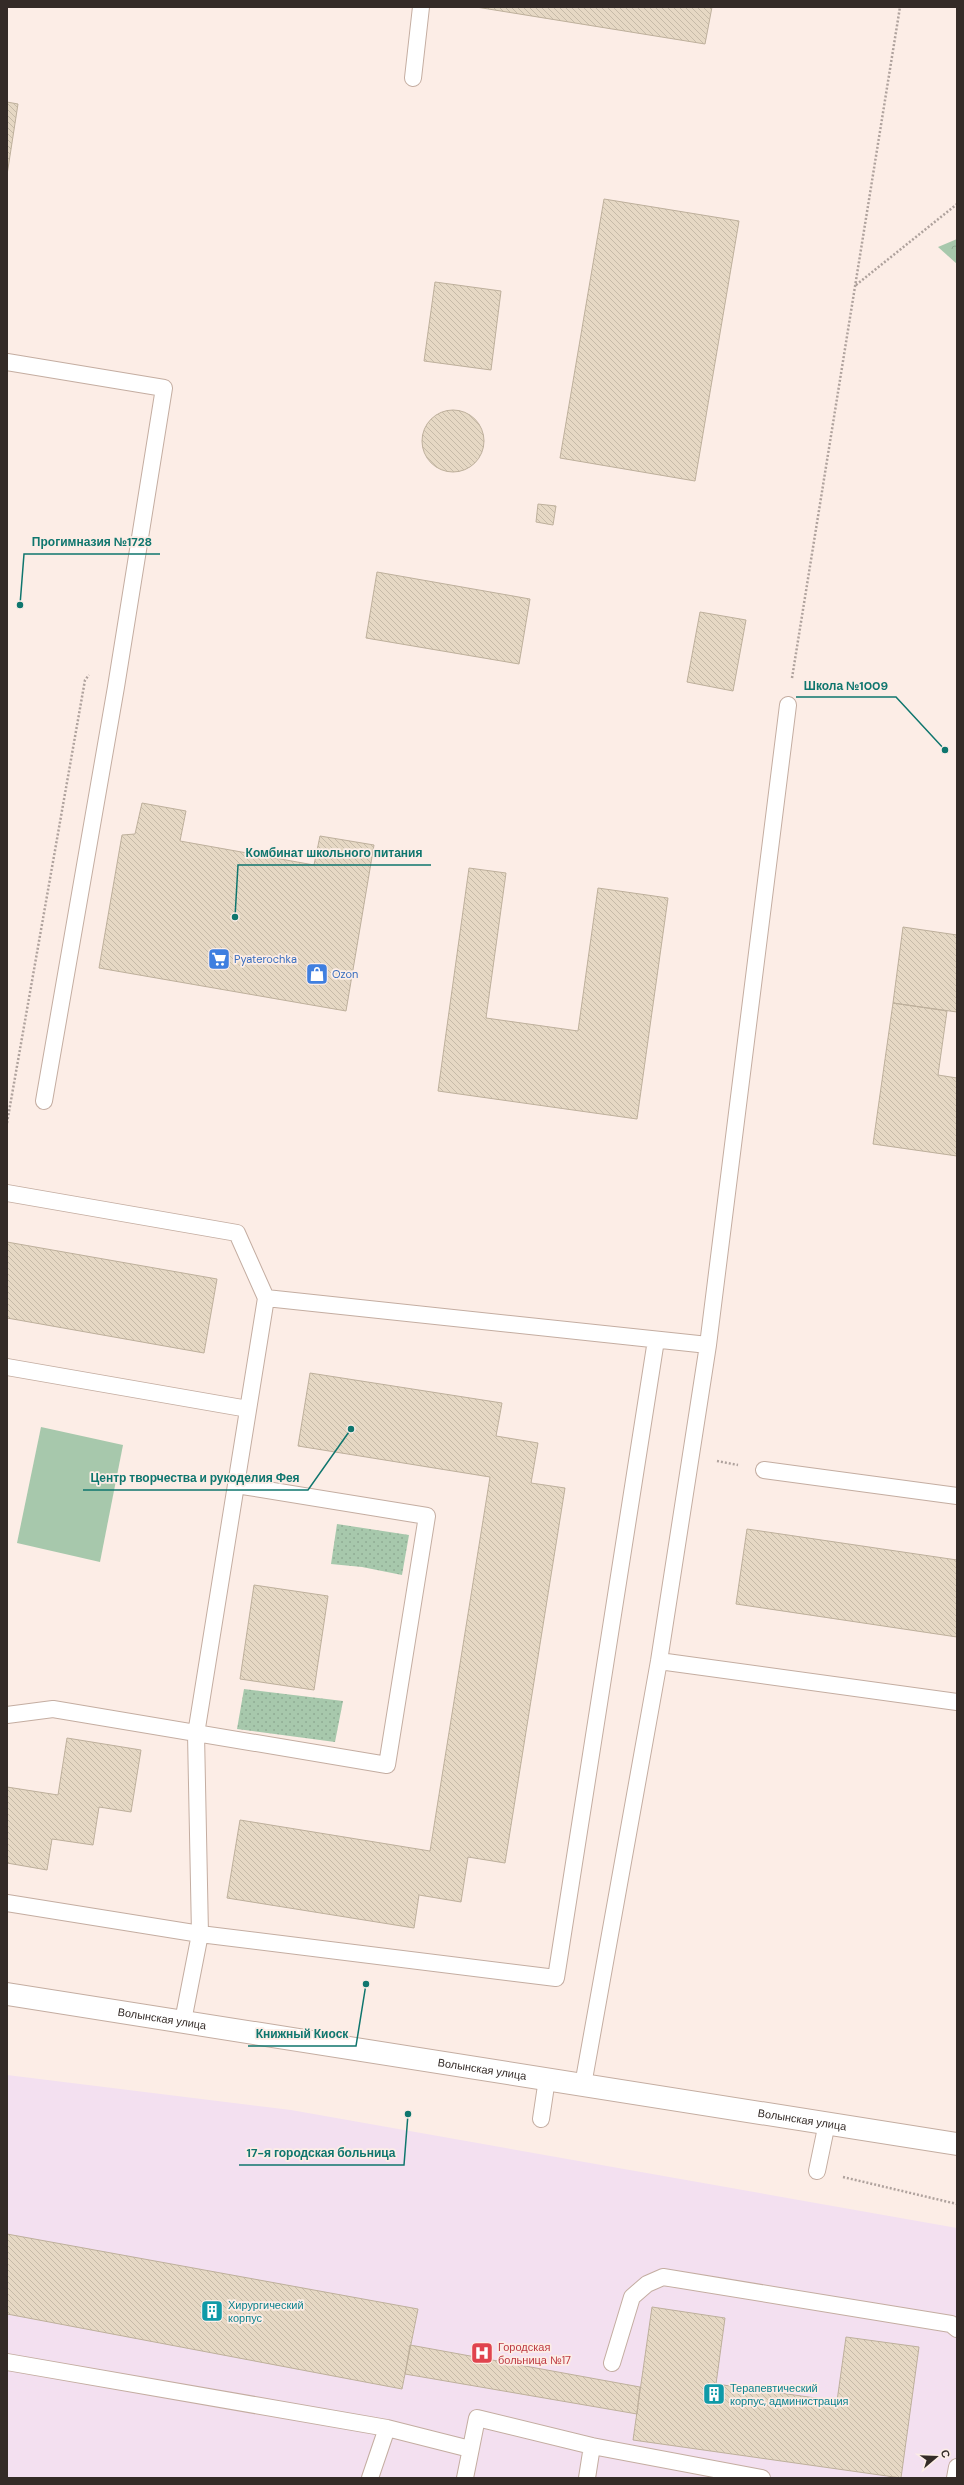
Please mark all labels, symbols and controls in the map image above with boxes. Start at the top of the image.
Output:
callout: Прогимназия №1728 [24,530,160,554]
text: Прогимназия №1728 [32,534,152,550]
callout: Школа №1009 [796,673,896,697]
text: Школа №1009 [804,678,889,694]
callout: Комбинат школьного питания [238,841,431,865]
text: Комбинат школьного питания [246,845,422,861]
supermarket icon: Pyaterochka [206,946,232,972]
place label: Pyaterochka [234,952,297,966]
shop icon: Ozon [304,961,330,987]
place label: Ozon [332,967,358,981]
callout: Центр творчества и рукоделия Фея [83,1466,308,1490]
text: Центр творчества и рукоделия Фея [90,1470,300,1486]
street label: Волынская улица [117,2005,208,2033]
callout: Книжный Киоск [248,2022,356,2046]
text: Книжный Киоск [256,2026,349,2042]
street label: Волынская улица [437,2055,528,2083]
street label: Волынская улица [757,2106,848,2134]
callout: 17-я городская больница [239,2141,404,2165]
text: 17-я городская больница [247,2145,396,2161]
building icon: Хирургический корпус [199,2298,225,2324]
place label: Хирургический корпус [228,2298,304,2325]
hospital icon: Городская больница №17 [469,2340,495,2366]
place label: Городская больница №17 [498,2340,571,2367]
building icon: Терапевтический корпус, администрация [701,2381,727,2407]
place label: Терапевтический корпус, администрация [730,2381,849,2408]
north arrow [916,2437,956,2477]
text: С [938,2448,953,2460]

